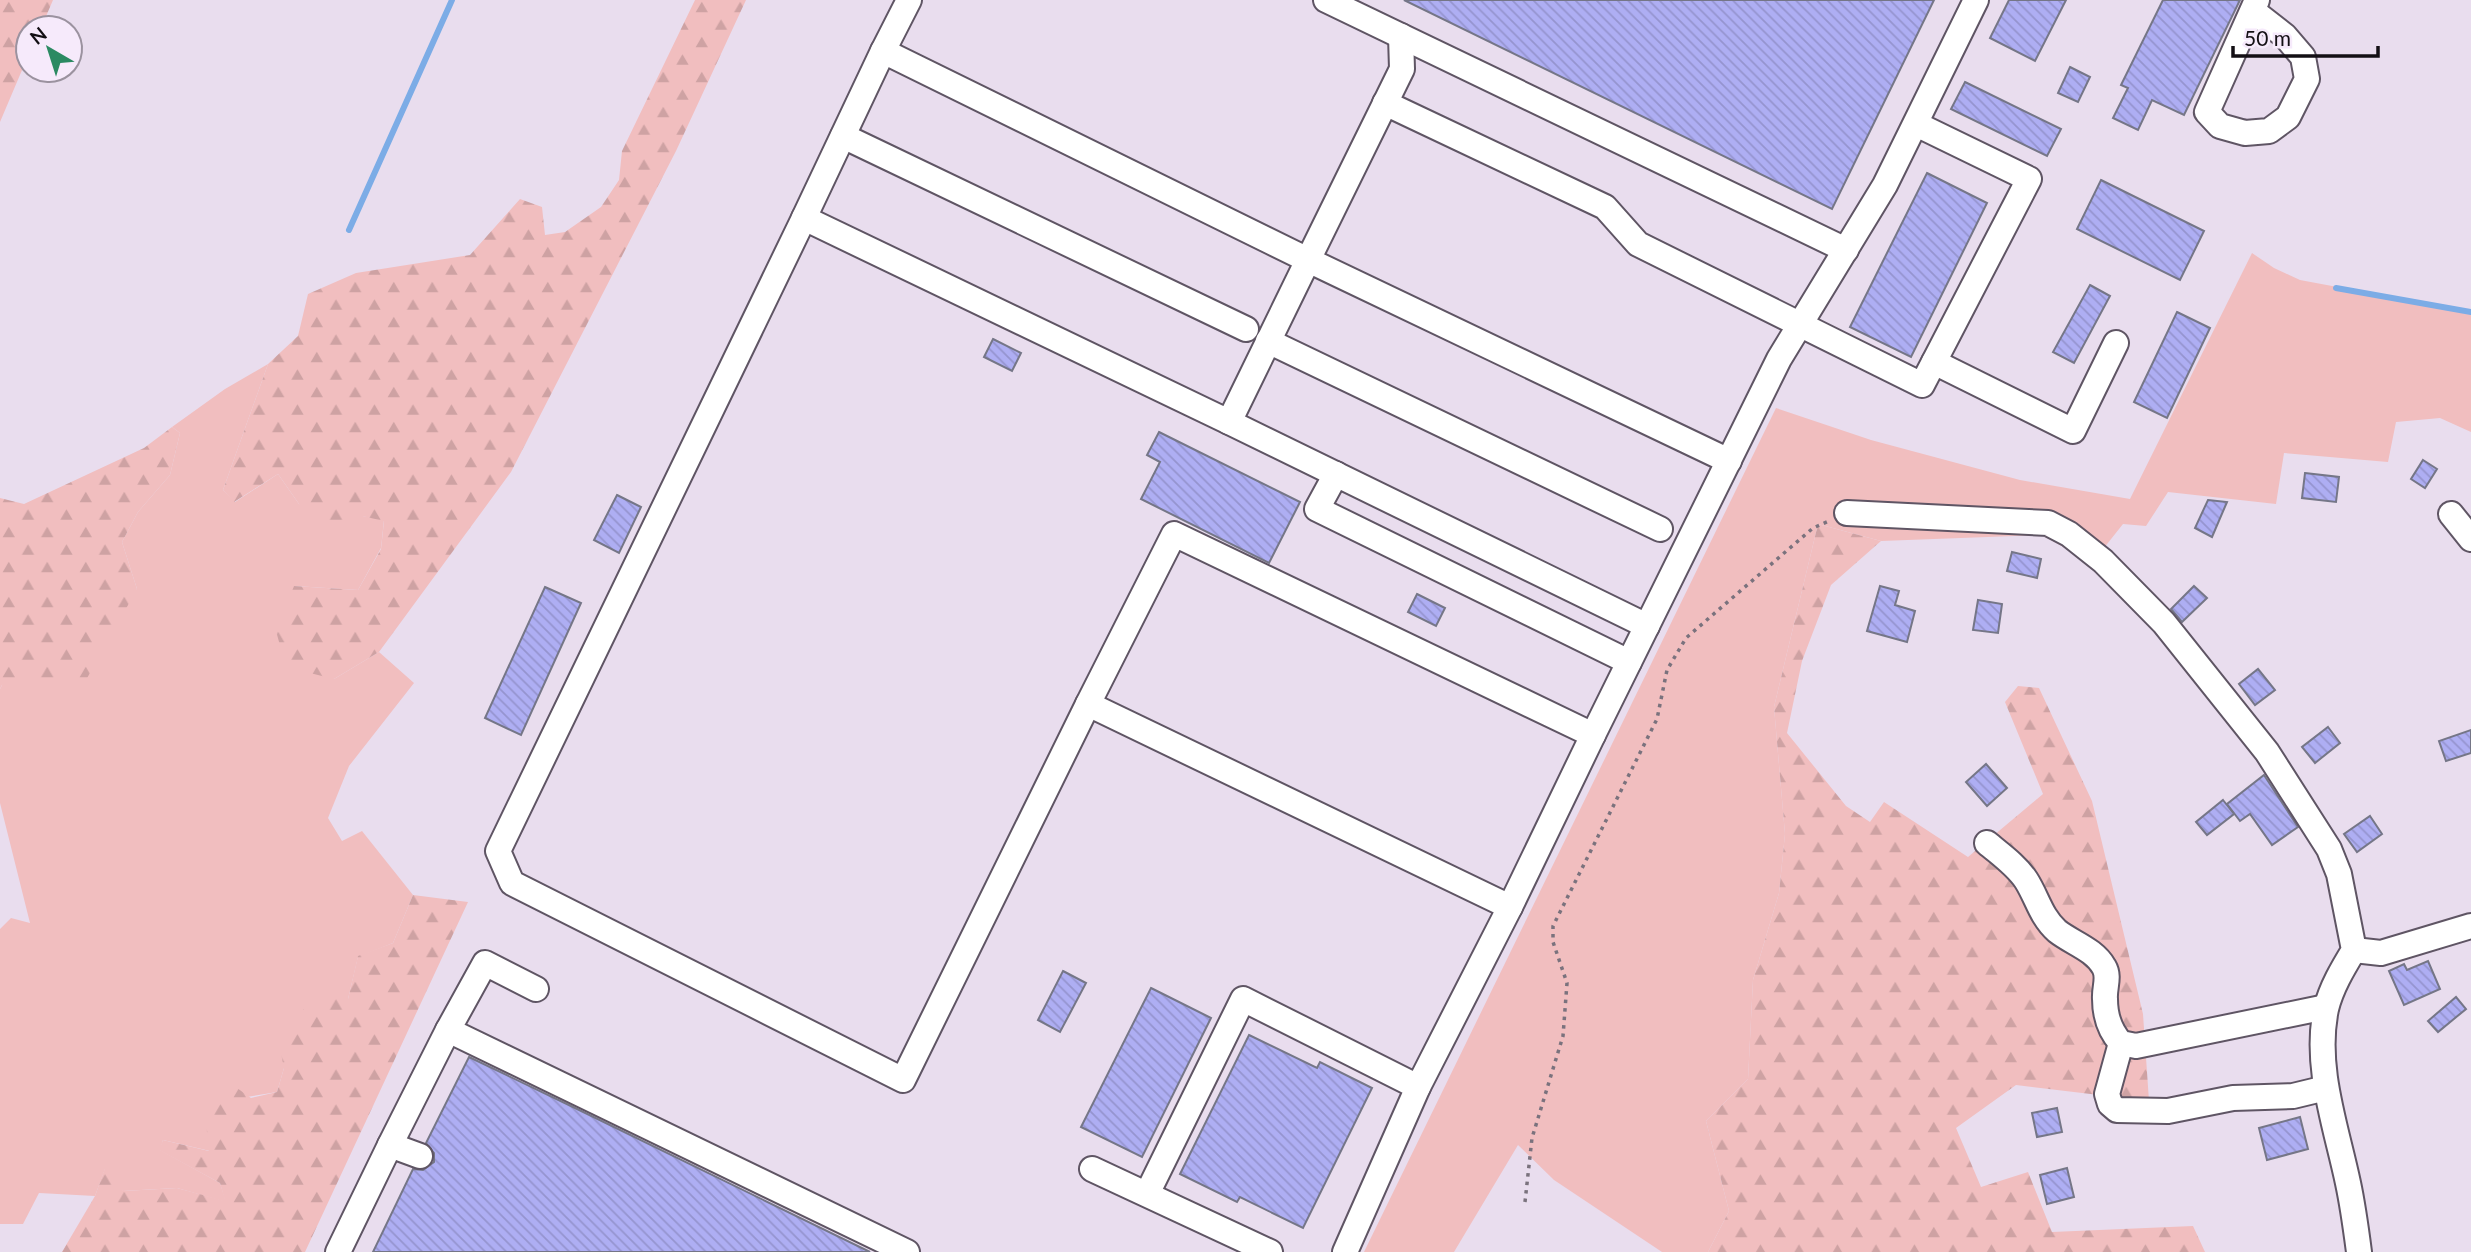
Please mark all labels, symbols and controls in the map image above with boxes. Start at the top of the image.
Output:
north arrow [14,14,84,84]
scale bar [2233,14,2378,58]
text: N [25,22,51,49]
text: 50 m [2244,25,2291,50]

